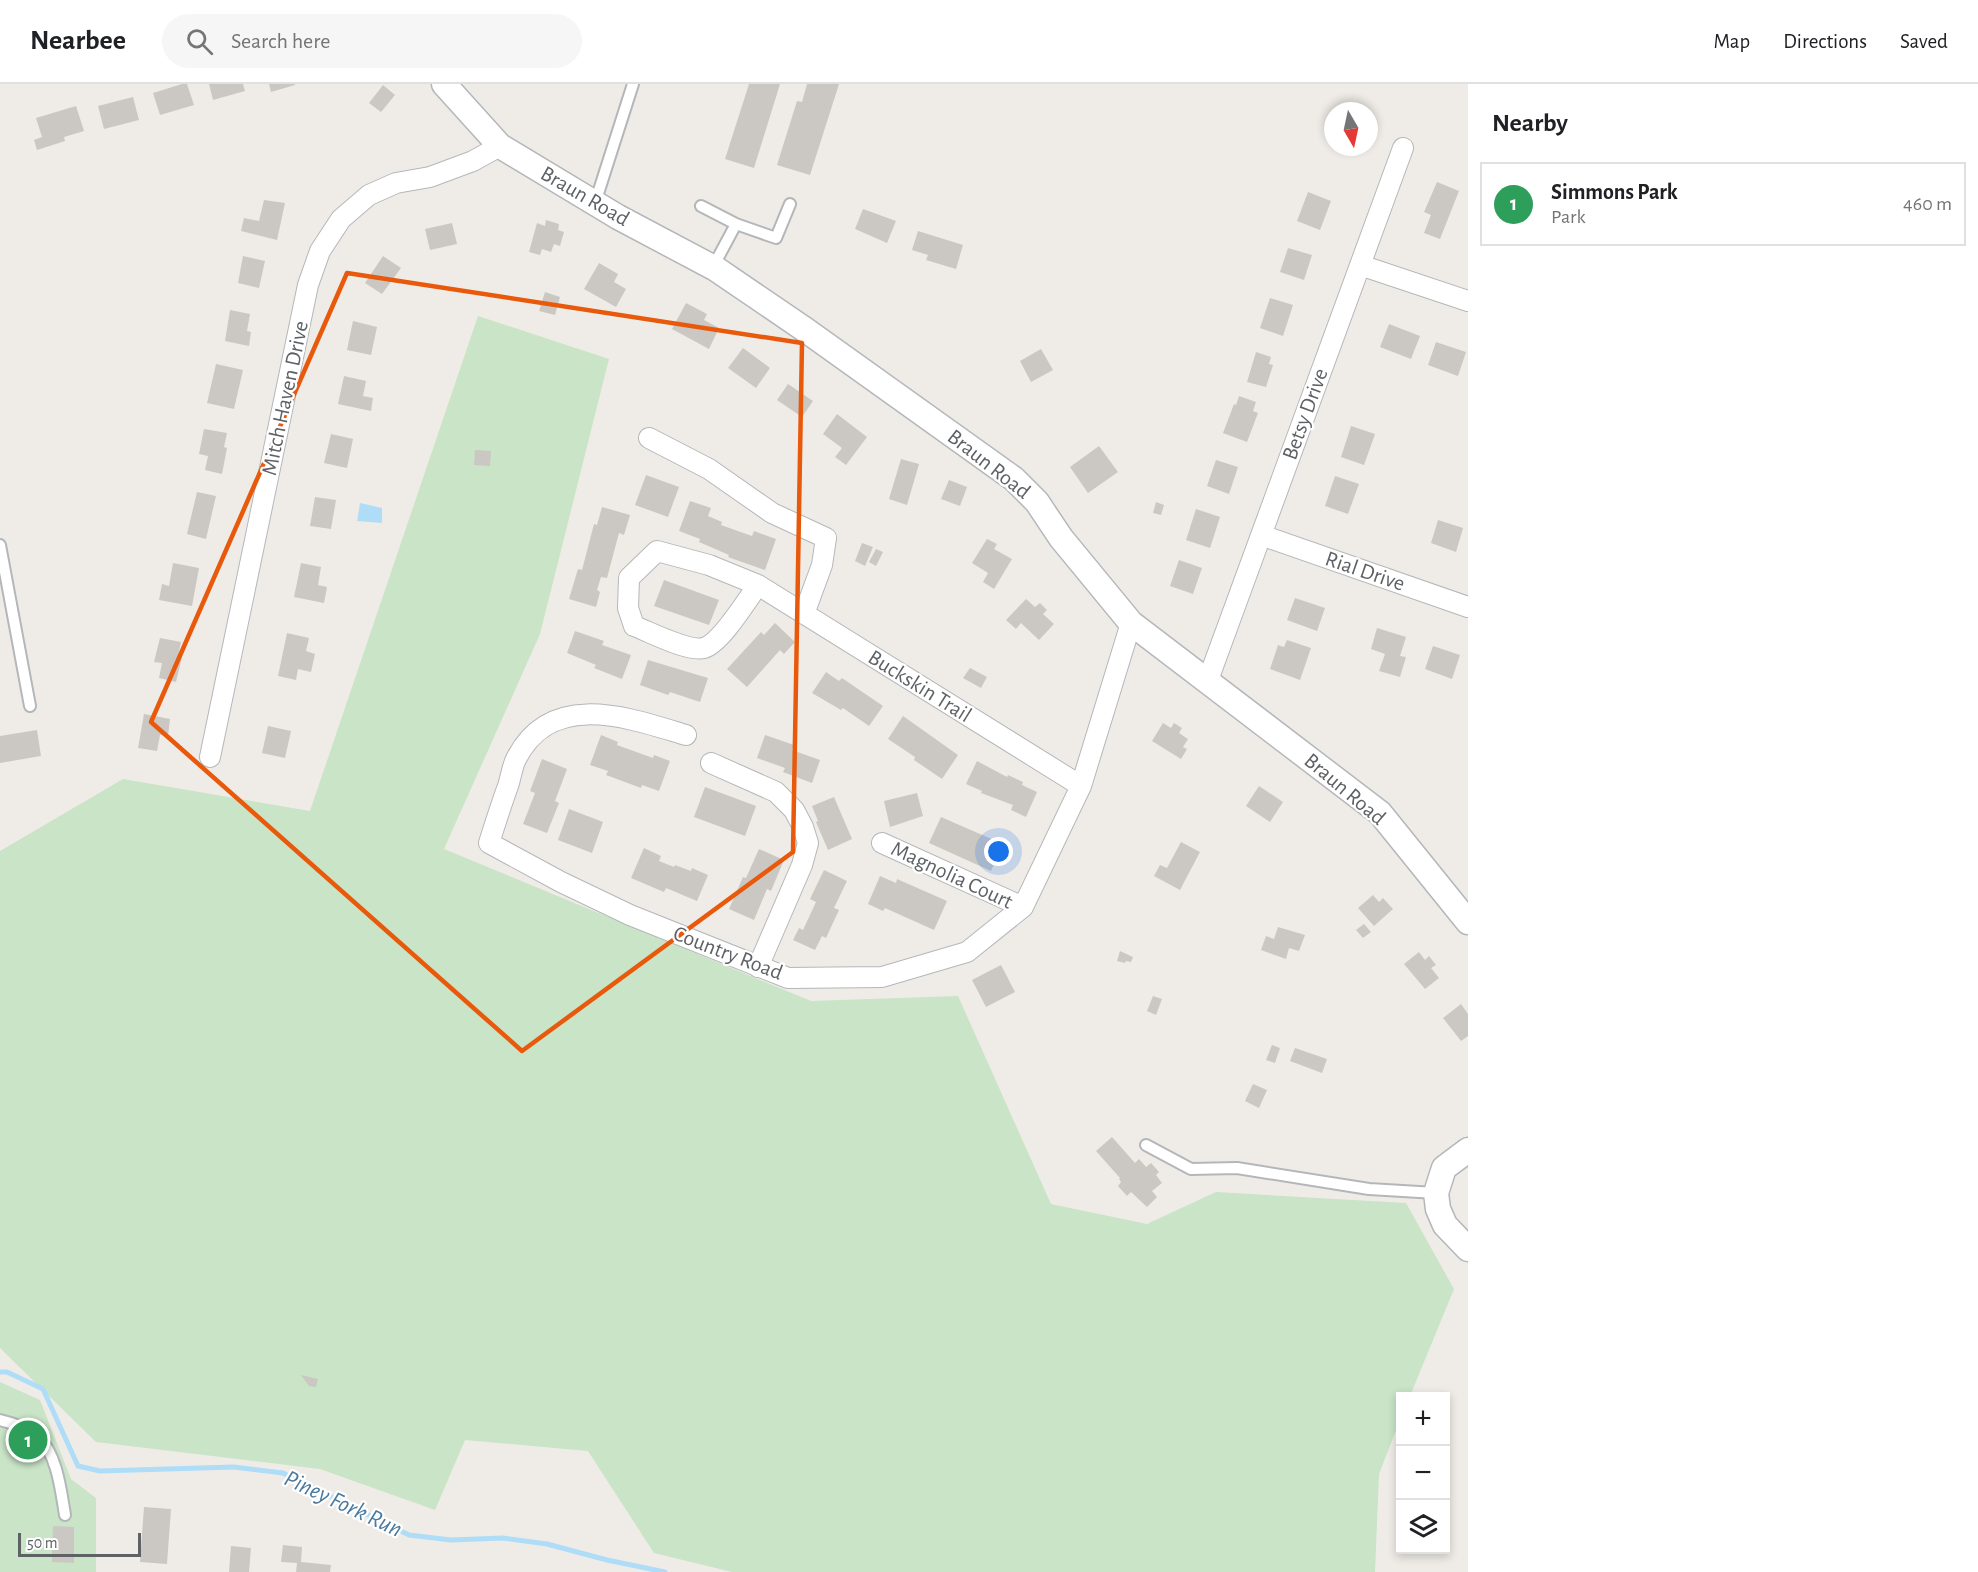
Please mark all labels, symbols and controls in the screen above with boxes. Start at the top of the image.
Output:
search box [162,14,582,68]
icon: search [183,25,216,58]
text: Nearbee [30,27,126,55]
text: Search here [231,30,330,52]
text: Map [1714,31,1750,52]
text: Directions [1783,31,1867,52]
text: Saved [1900,31,1948,52]
north arrow [1324,102,1378,156]
text: Nearby [1492,110,1568,136]
street label: Braun Road [537,162,633,230]
text: Simmons Park [1551,181,1678,203]
text: 1 [1510,194,1517,214]
text: 460 m [1903,194,1952,214]
text: Park [1551,207,1586,227]
street label: Mitch Haven Drive [258,319,312,477]
street label: Betsy Drive [1278,365,1332,463]
street label: Braun Road [943,425,1035,503]
street label: Rial Drive [1322,547,1408,595]
street label: Buckskin Trail [864,646,976,726]
street label: Braun Road [1300,749,1390,829]
street label: Magnolia Court [888,837,1016,913]
your location [984,837,1013,866]
street label: Country Road [670,922,786,984]
map controls [1396,1392,1450,1554]
button: + [1396,1392,1450,1446]
pin: 1 [9,1418,48,1462]
button: − [1396,1446,1450,1500]
water label: Piney Fork Run [280,1466,406,1542]
button: layers [1396,1500,1450,1554]
scale bar [18,1530,141,1558]
text: 50 m [27,1535,58,1551]

